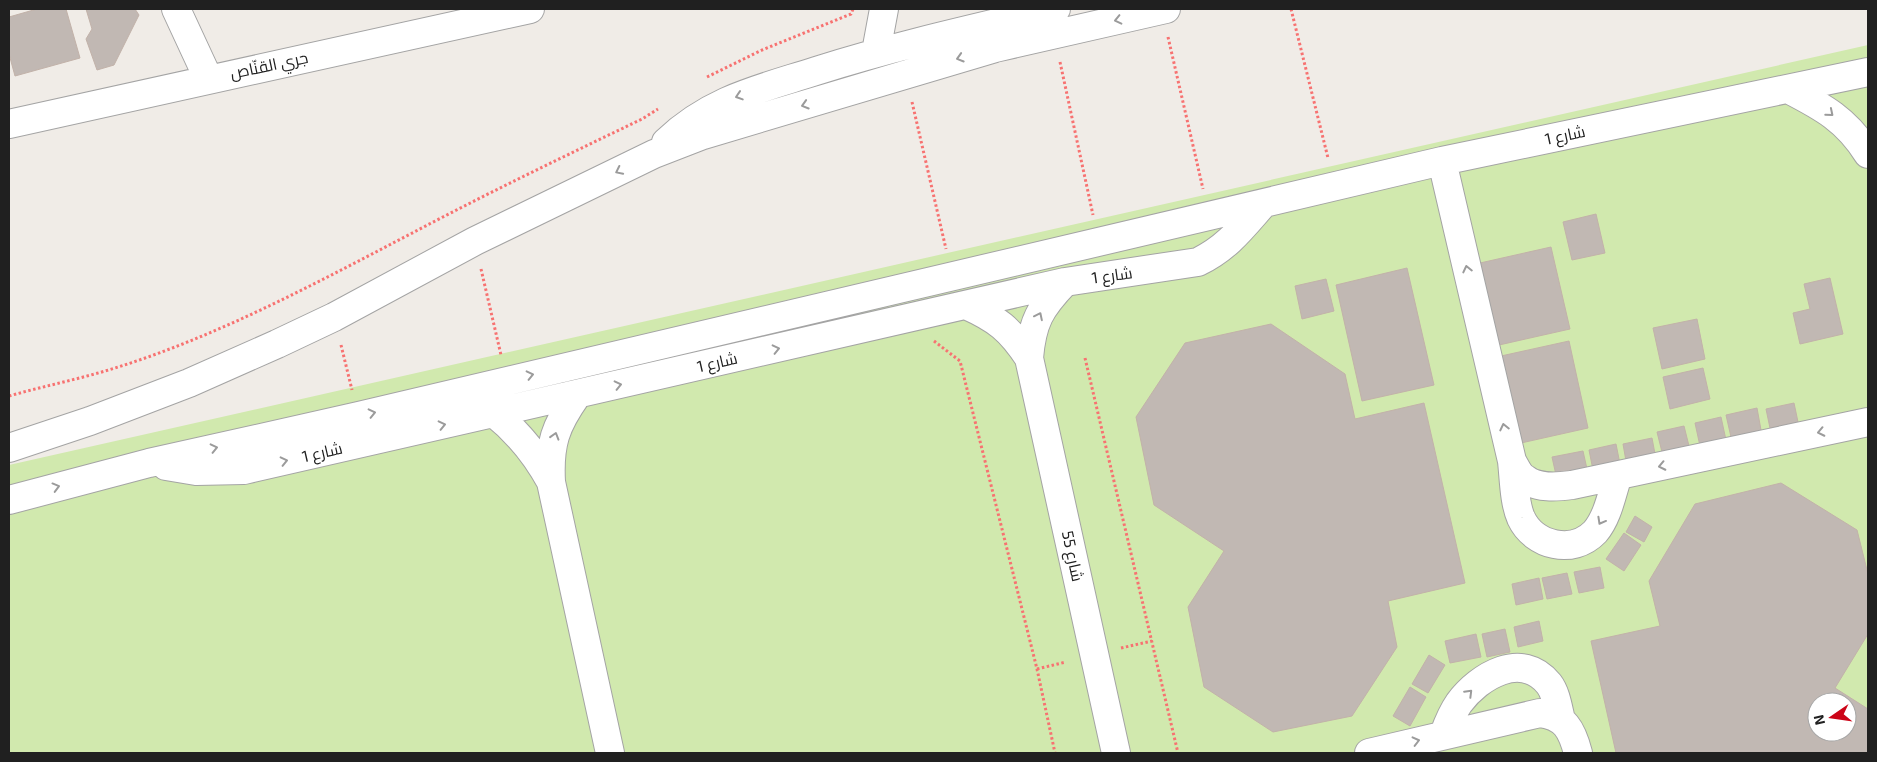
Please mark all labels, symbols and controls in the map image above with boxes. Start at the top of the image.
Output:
one-way arrow [1114,14,1123,25]
street label: جري القنّاص [228,47,311,87]
one-way arrow [957,53,965,63]
one-way arrow [736,90,744,100]
one-way arrow [801,99,809,109]
one-way arrow [1825,108,1834,117]
street label: شارع 1 [1543,121,1588,151]
one-way arrow [615,165,624,175]
street label: شارع 1 [1090,262,1134,290]
one-way arrow [1462,264,1473,273]
one-way arrow [1033,312,1043,321]
one-way arrow [772,344,781,355]
street label: شارع 1 [695,348,740,378]
one-way arrow [526,370,535,381]
one-way arrow [613,380,622,391]
one-way arrow [368,408,377,419]
one-way arrow [438,420,447,431]
one-way arrow [1499,422,1510,431]
one-way arrow [1816,427,1825,437]
one-way arrow [550,432,560,441]
street label: شارع 1 [300,438,345,468]
one-way arrow [209,444,218,454]
one-way arrow [279,456,288,467]
one-way arrow [1657,460,1666,471]
one-way arrow [51,483,59,493]
one-way arrow [1597,515,1607,524]
street label: شارع 55 [1056,529,1088,584]
one-way arrow [1463,690,1472,699]
north arrow [1807,692,1857,742]
text: N [1809,713,1828,727]
one-way arrow [1412,736,1421,747]

